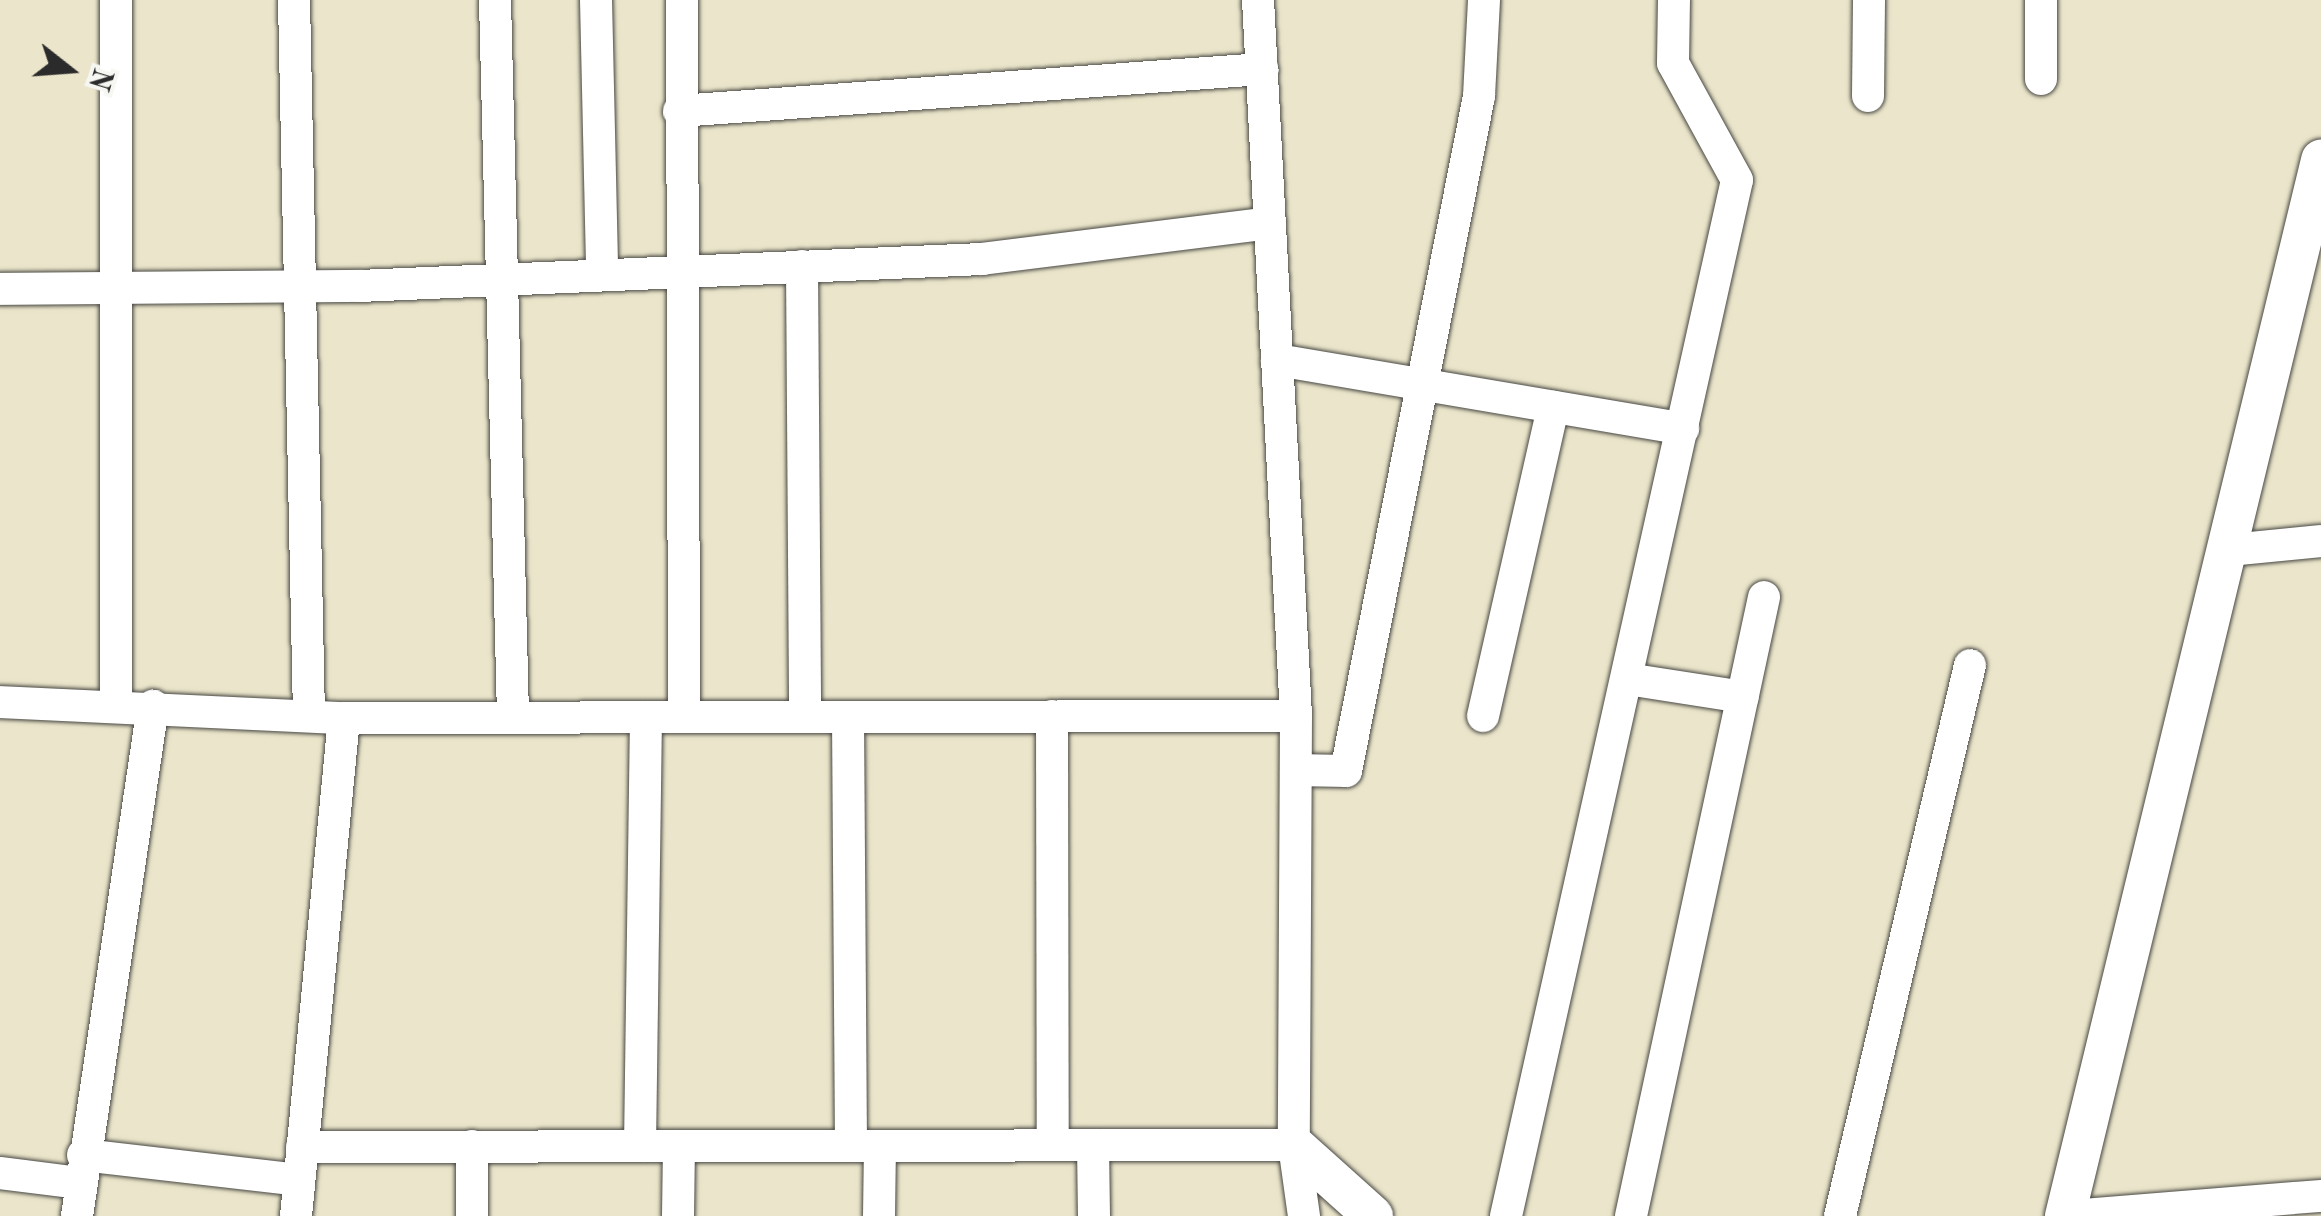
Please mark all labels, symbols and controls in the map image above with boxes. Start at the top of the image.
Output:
north arrow [20,20,120,120]
text: N [82,64,115,93]

